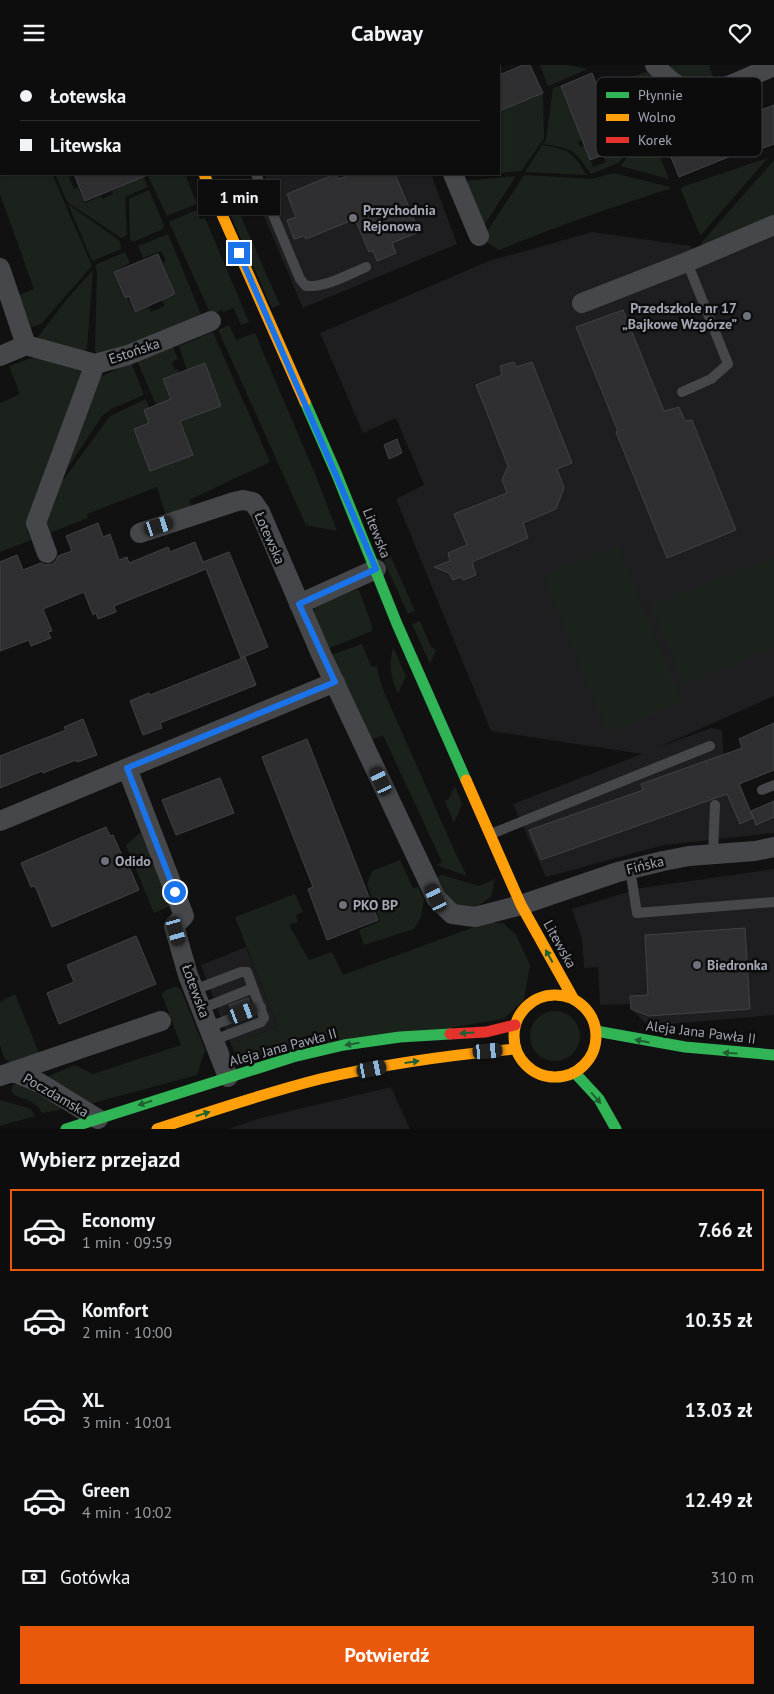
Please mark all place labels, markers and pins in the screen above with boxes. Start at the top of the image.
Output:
place label: Przychodnia Rejonowa [363,201,436,235]
marker: Przychodnia Rejonowa [347,212,359,224]
place label: Przedszkole nr 17 „Bajkowe Wzgórze” [622,299,737,333]
marker: Przedszkole nr 17 „Bajkowe Wzgórze” [741,310,753,322]
place label: Odido [115,852,151,870]
marker: Odido [99,855,111,867]
place label: PKO BP [353,896,398,914]
marker: PKO BP [337,899,349,911]
place label: Biedronka [707,956,768,974]
marker: Biedronka [691,959,703,971]

